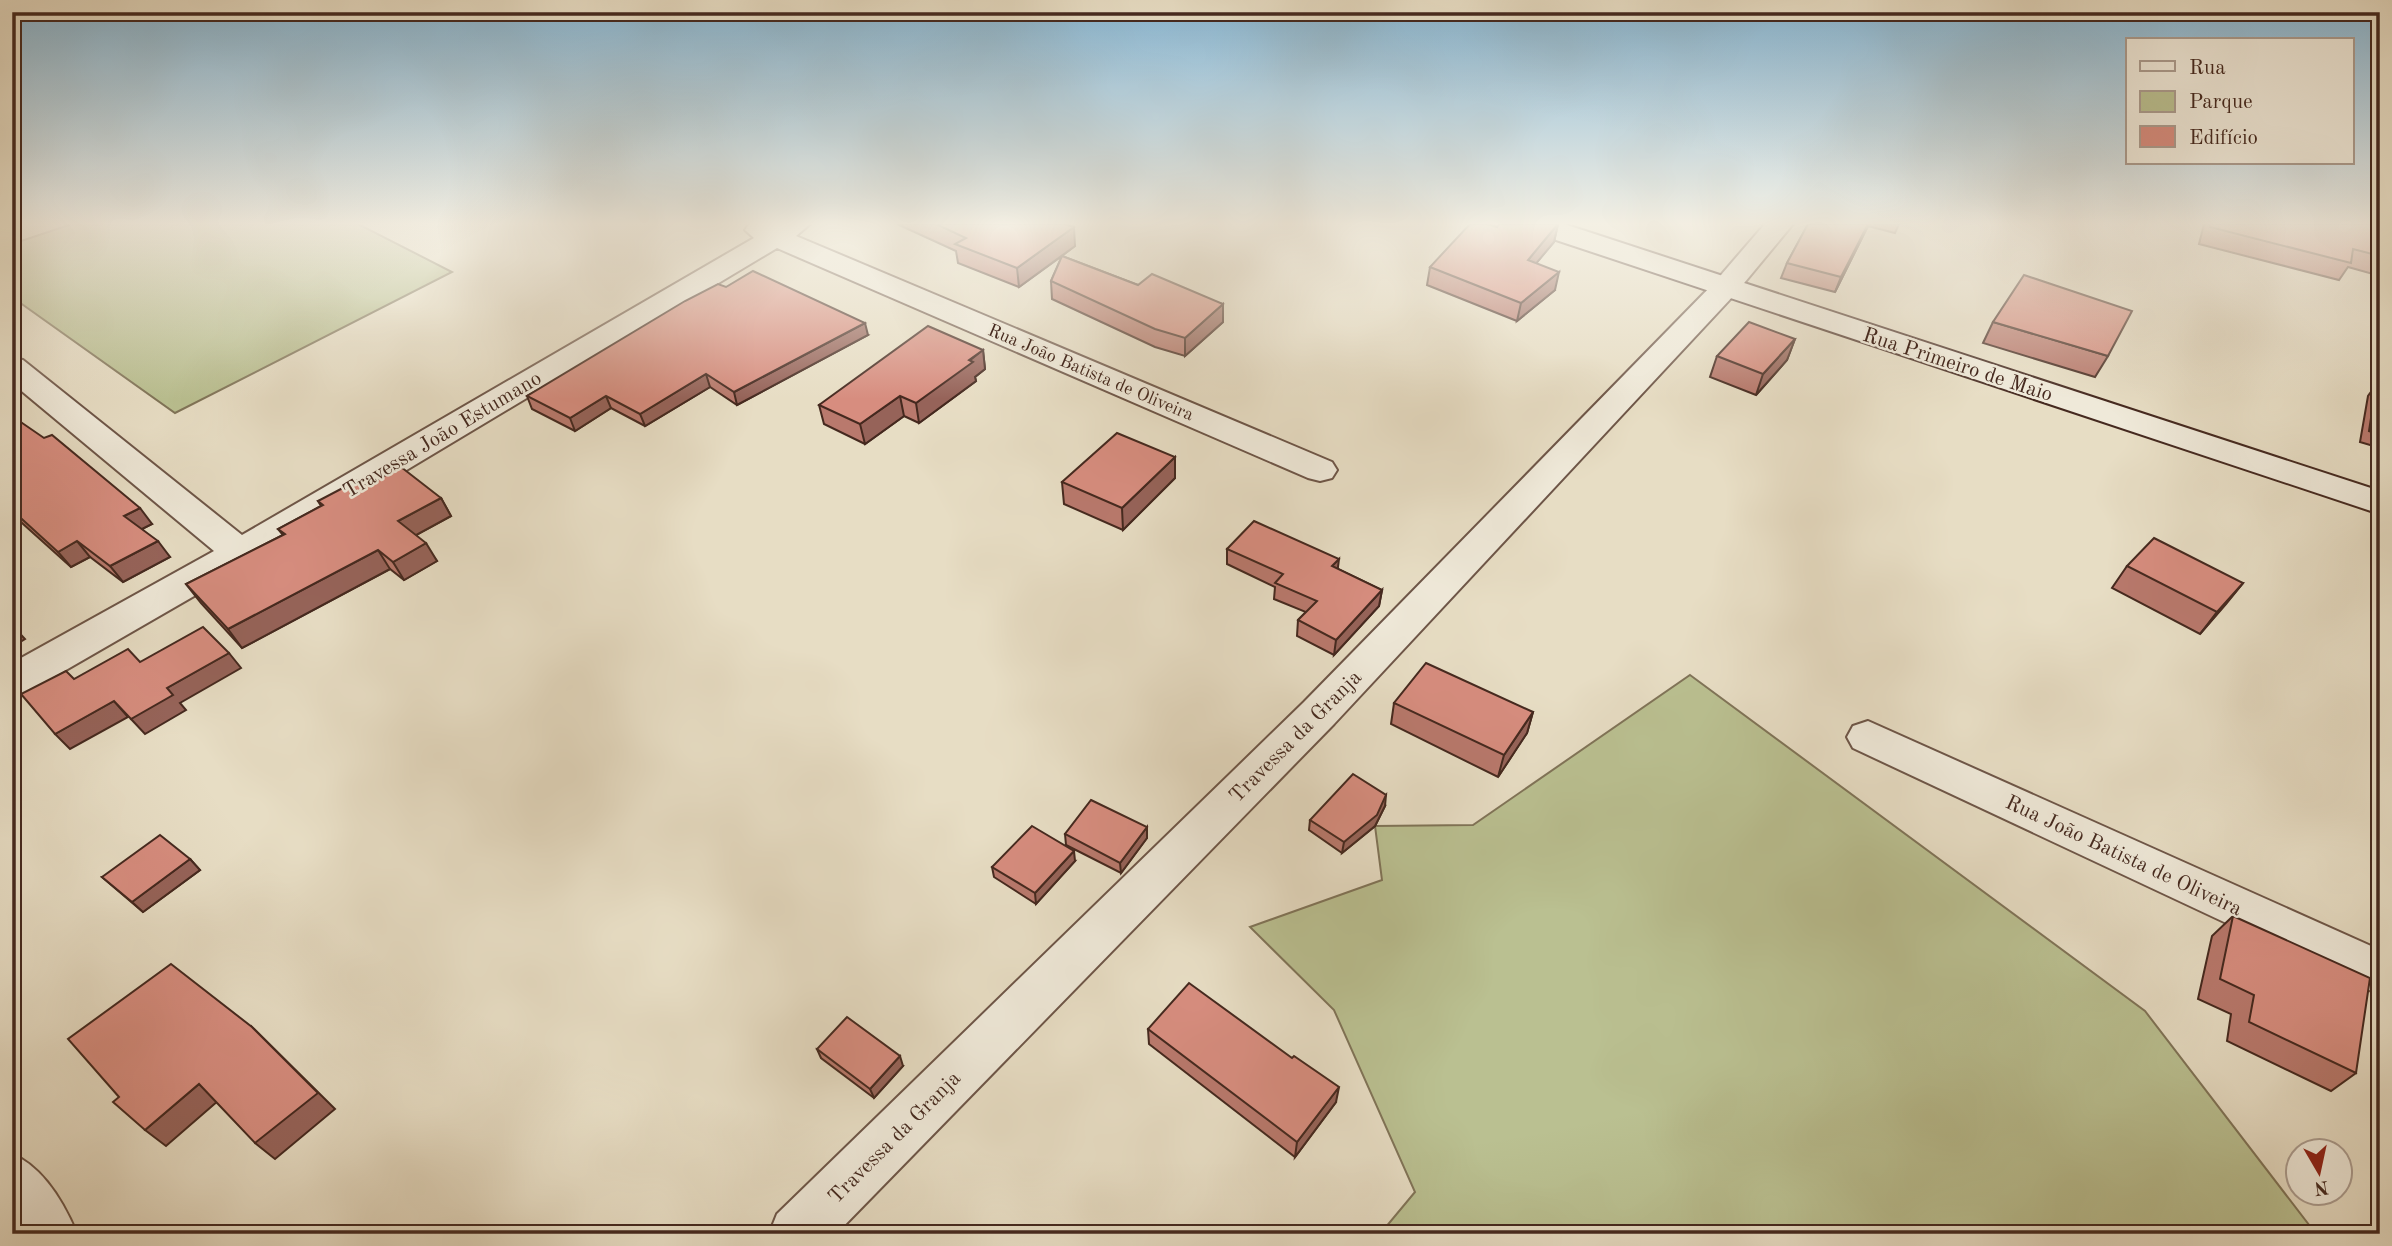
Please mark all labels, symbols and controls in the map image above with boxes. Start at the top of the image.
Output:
legend [2126,38,2354,164]
text: Rua [2189,58,2226,79]
text: Parque [2189,92,2253,113]
text: Edifício [2189,128,2258,149]
street label: Rua João Batista de Oliveira [985,321,1196,425]
street label: Rua Primeiro de Maio [1860,325,2055,406]
street label: Travessa João Estumano [340,368,545,503]
street label: Travessa da Granja [1226,667,1366,807]
street label: Rua João Batista de Oliveira [2002,792,2245,921]
street label: Travessa da Granja [825,1068,965,1208]
north arrow [2284,1138,2354,1208]
text: N [2312,1176,2330,1197]

